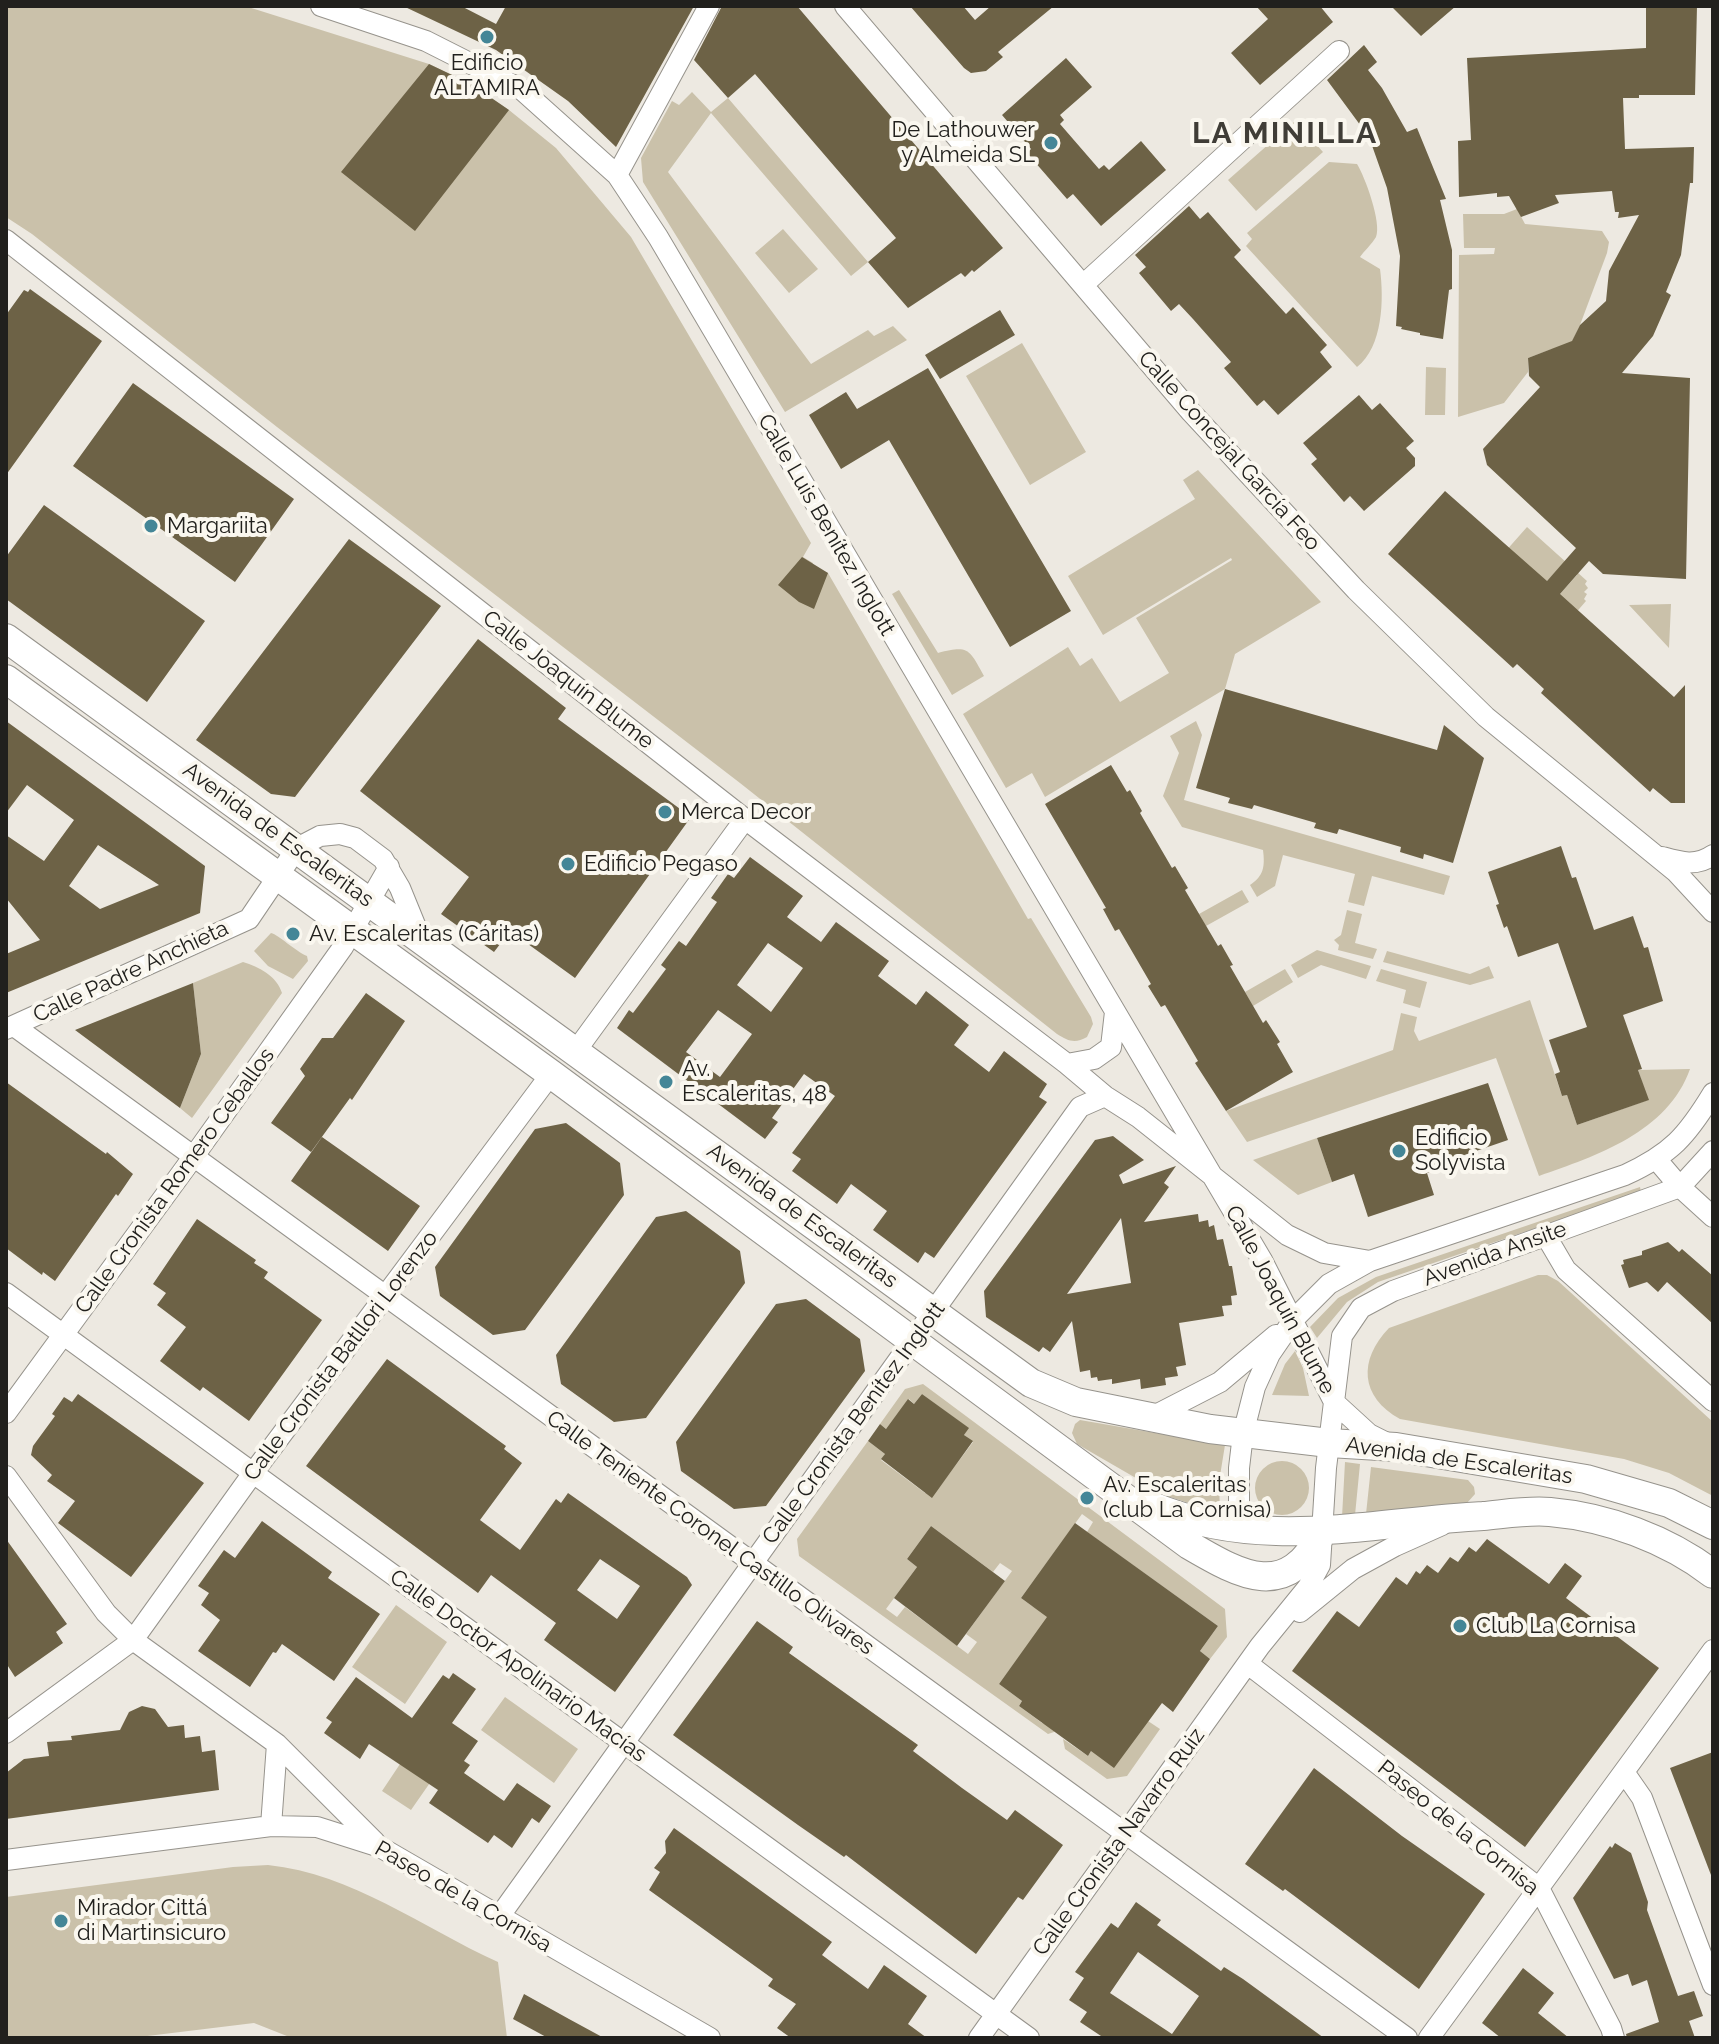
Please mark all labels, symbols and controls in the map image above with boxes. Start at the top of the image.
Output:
marker: Edificio ALTAMIRA [478,28,496,46]
place label: Edificio ALTAMIRA [434,50,540,102]
district label: LA MINILLA [1192,116,1378,152]
place label: De Lathouwer y Almeida SL [892,117,1035,168]
marker: De Lathouwer y Almeida SL [1042,134,1060,152]
street label: Calle Concejal García Feo [1132,346,1326,556]
street label: Calle Luis Benítez Inglott [752,409,900,641]
place label: Margariita [167,513,268,539]
marker: Margariita [142,517,160,535]
street label: Calle Joaquín Blume [477,605,659,755]
street label: Avenida de Escaleritas [178,757,378,913]
place label: Merca Decor [681,799,811,825]
marker: Merca Decor [656,803,674,821]
place label: Edificio Pegaso [584,851,738,877]
marker: Edificio Pegaso [559,855,577,873]
street label: Calle Padre Anchieta [29,915,233,1029]
place label: Av. Escaleritas (Cáritas) [309,921,539,947]
marker: Av. Escaleritas (Cáritas) [284,925,302,943]
street label: Calle Cronista Romero Ceballos [70,1043,280,1319]
place label: Av. Escaleritas, 48 [682,1056,827,1108]
marker: Av. Escaleritas, 48 [657,1073,675,1091]
place label: Edificio Solyvista [1415,1125,1505,1176]
street label: Avenida de Escaleritas [702,1138,902,1294]
marker: Edificio Solyvista [1390,1142,1408,1160]
street label: Calle Joaquín Blume [1219,1201,1341,1399]
street label: Avenida Ansite [1420,1216,1570,1292]
street label: Calle Cronista Batllori Lorenzo [238,1226,444,1486]
street label: Calle Cronista Benítez Inglott [757,1297,951,1549]
street label: Calle Teniente Coronel Castillo Olivares [541,1405,879,1661]
street label: Avenida de Escaleritas [1344,1432,1574,1490]
place label: Av. Escaleritas (club La Cornisa) [1103,1472,1271,1524]
marker: Av. Escaleritas (club La Cornisa) [1078,1489,1096,1507]
street label: Calle Doctor Apolinario Macías [384,1564,652,1768]
place label: Club La Cornisa [1476,1613,1636,1639]
marker: Club La Cornisa [1451,1617,1469,1635]
street label: Calle Cronista Navarro Ruiz [1028,1723,1210,1961]
street label: Paseo de la Cornisa [1372,1755,1544,1901]
street label: Paseo de la Cornisa [370,1836,556,1958]
place label: Mirador Cittá di Martinsicuro [77,1895,226,1946]
marker: Mirador Cittá di Martinsicuro [52,1912,70,1930]

